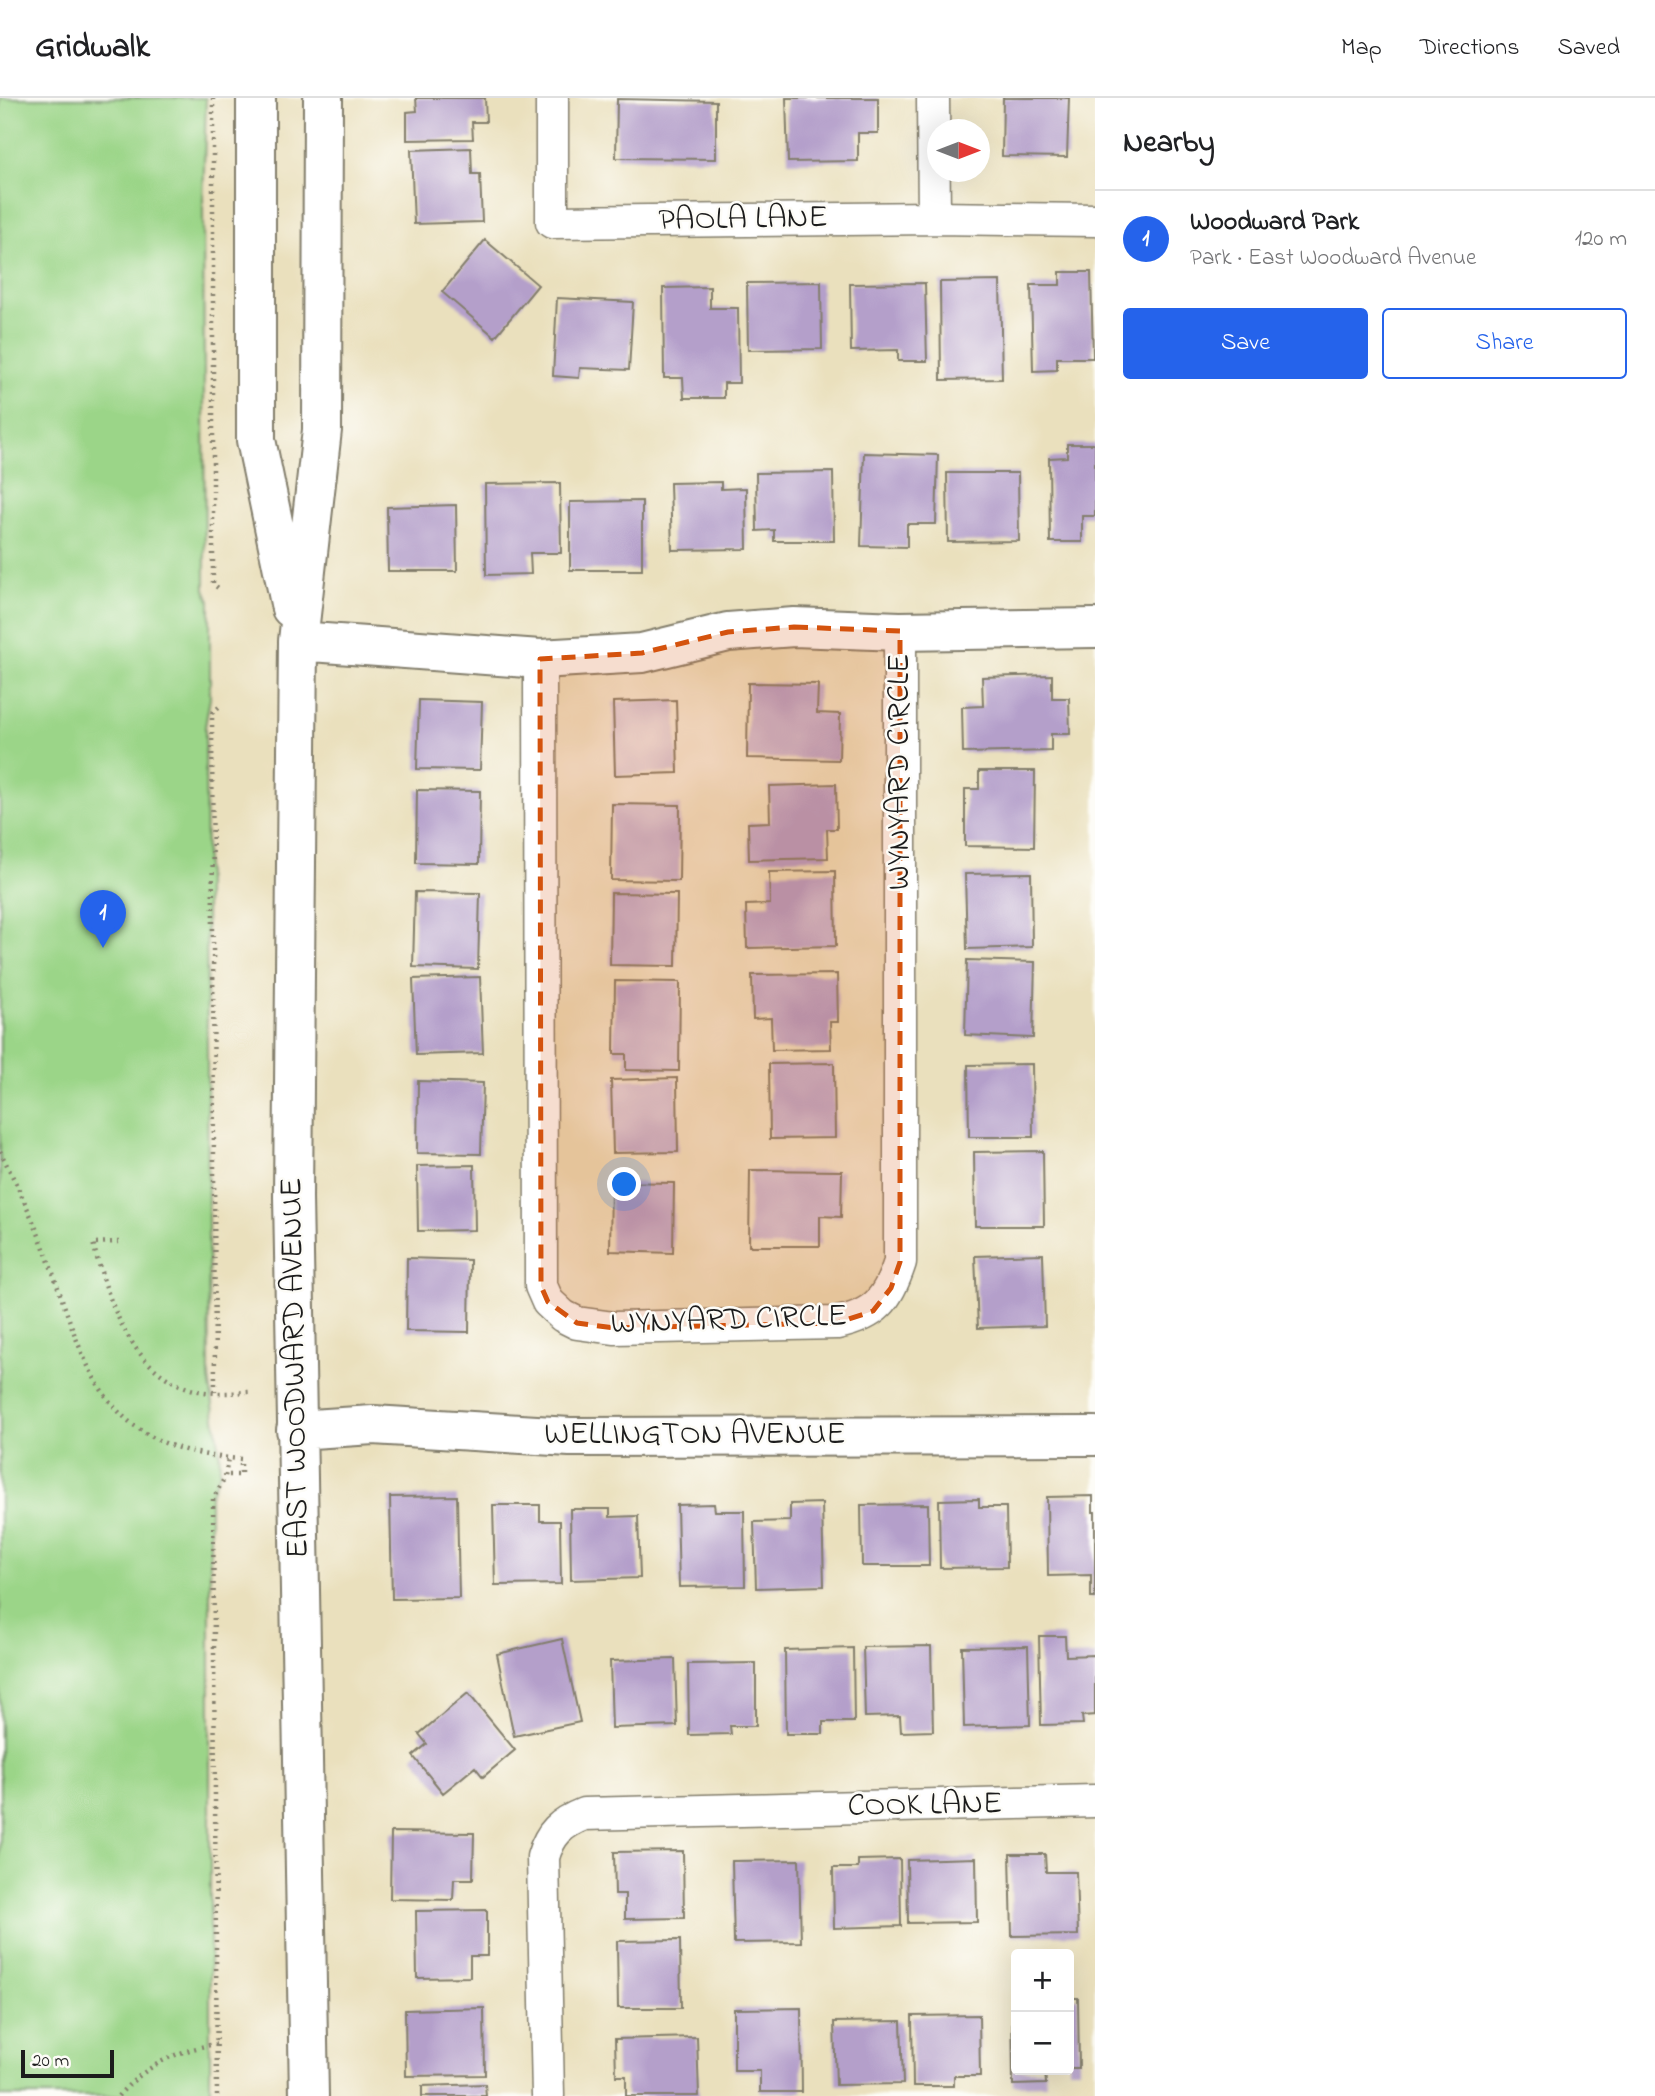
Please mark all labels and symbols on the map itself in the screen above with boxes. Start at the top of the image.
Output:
north arrow [927,119,990,182]
street label: PAOLA LANE [658,195,828,245]
street label: WYNYARD CIRCLE [877,654,924,890]
pin: 1 [80,890,126,948]
your location [607,1167,641,1201]
street label: EAST WOODWARD AVENUE [269,1177,323,1559]
street label: WYNYARD CIRCLE [610,1293,848,1349]
street label: WELLINGTON AVENUE [544,1412,846,1459]
street label: COOK LANE [847,1781,1003,1831]
scale bar [21,2047,114,2079]

